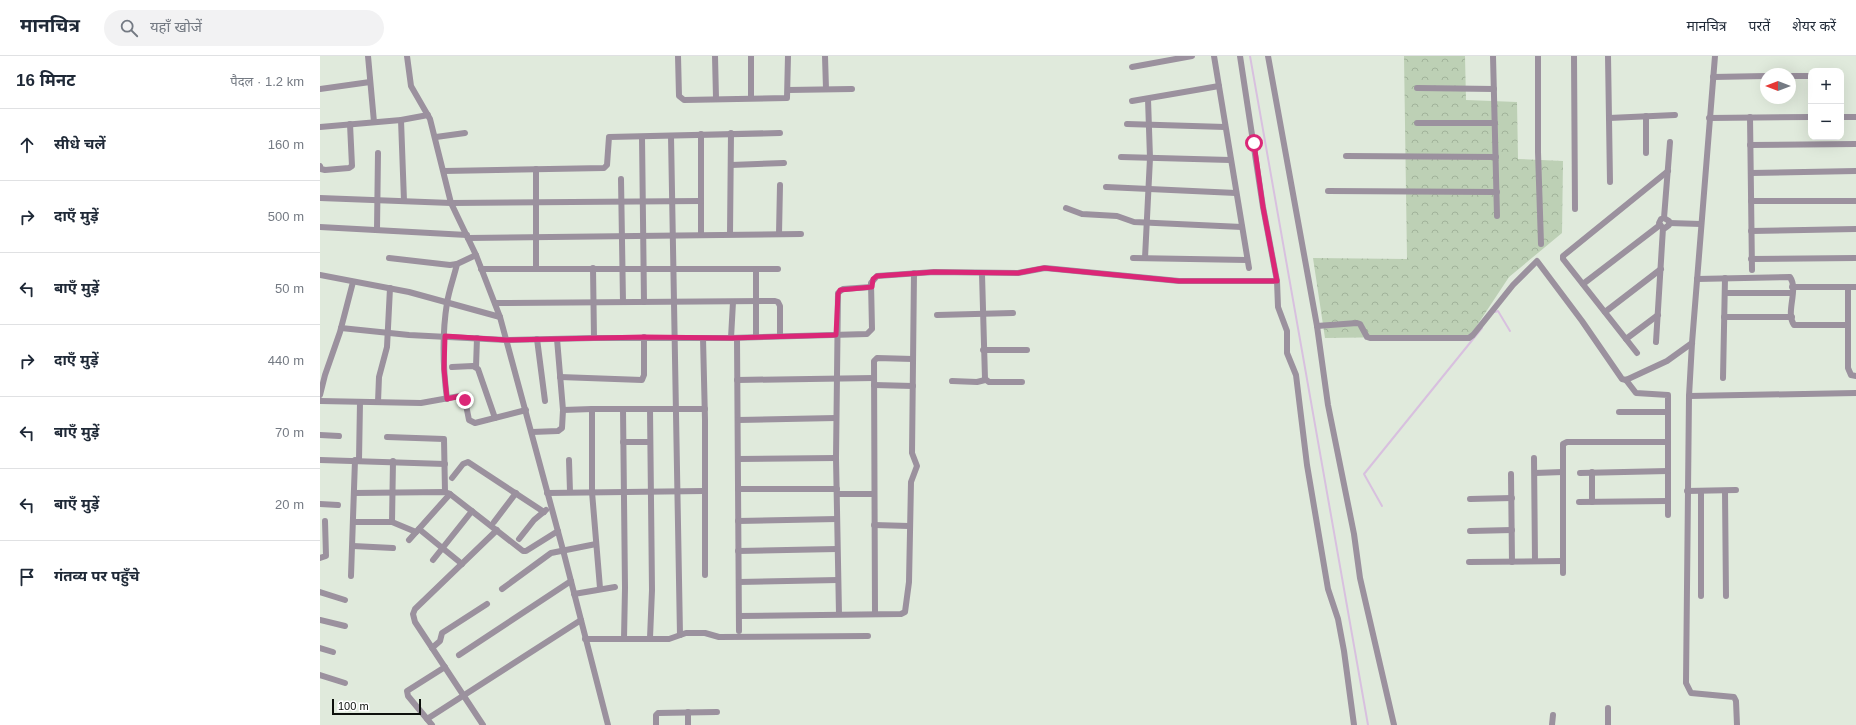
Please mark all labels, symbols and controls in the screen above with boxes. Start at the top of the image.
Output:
search box [104,10,384,46]
text: मानचित्र [20,15,80,36]
icon: search [118,17,140,39]
text: यहाँ खोजें [150,18,202,35]
text: मानचित्र [1687,18,1727,34]
text: परतें [1749,18,1770,34]
text: शेयर करें [1792,18,1836,34]
north arrow [1760,68,1796,104]
map controls [1808,68,1844,140]
button: + [1808,68,1844,104]
text: 16 मिनट [16,71,75,90]
text: पैदल · 1.2 km [230,74,304,89]
button: − [1808,104,1844,140]
icon: ahead [16,134,38,156]
route start [1245,134,1263,152]
text: सीधे चलें [54,135,105,152]
text: 160 m [268,137,304,152]
icon: right [16,206,38,228]
text: दाएँ मुड़ें [54,207,98,224]
text: 500 m [268,209,304,224]
icon: left [16,278,38,300]
text: बाएँ मुड़ें [54,279,99,296]
text: 50 m [275,281,304,296]
icon: right [16,350,38,372]
text: दाएँ मुड़ें [54,351,98,368]
text: 440 m [268,353,304,368]
route end [456,391,474,409]
icon: left [16,422,38,444]
text: बाएँ मुड़ें [54,423,99,440]
text: 70 m [275,425,304,440]
icon: left [16,494,38,516]
text: बाएँ मुड़ें [54,495,99,512]
text: 20 m [275,497,304,512]
icon: arrive [16,566,38,588]
text: गंतव्य पर पहुँचे [54,567,139,584]
scale bar [332,697,421,716]
text: 100 m [338,700,369,712]

